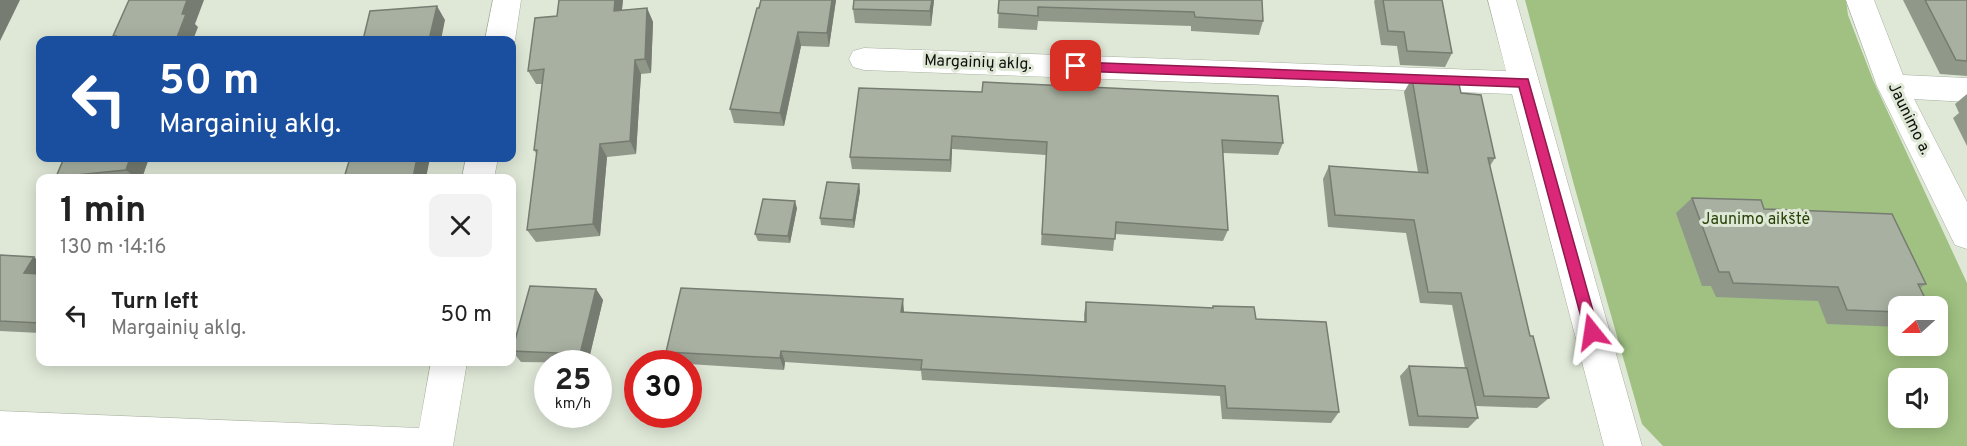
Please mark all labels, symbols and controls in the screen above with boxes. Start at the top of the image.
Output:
pin [1050,40,1101,91]
icon: arrive [1059,49,1092,82]
street label: Margainių aklg. [924,51,1032,75]
text: 50 m [159,56,260,109]
icon: left [60,60,138,138]
street label: Jaunimo a. [1883,80,1935,158]
text: Margainių aklg. [159,108,341,142]
text: 1 min [60,189,146,235]
button: close [429,194,492,257]
park label: Jaunimo aikštė [1702,210,1810,230]
text: 130 m · 14:16 [60,235,167,261]
text: Turn left [111,289,199,316]
north arrow [1888,296,1948,356]
map controls [1888,296,1948,428]
icon: left [60,299,93,332]
position arrow [1560,300,1624,364]
text: 50 m [440,302,492,329]
text: Margainių aklg. [111,316,246,342]
speed limit sign: 30 [624,350,702,428]
text: 25 [555,363,591,400]
button: sound [1888,368,1948,428]
text: km/h [555,395,591,414]

